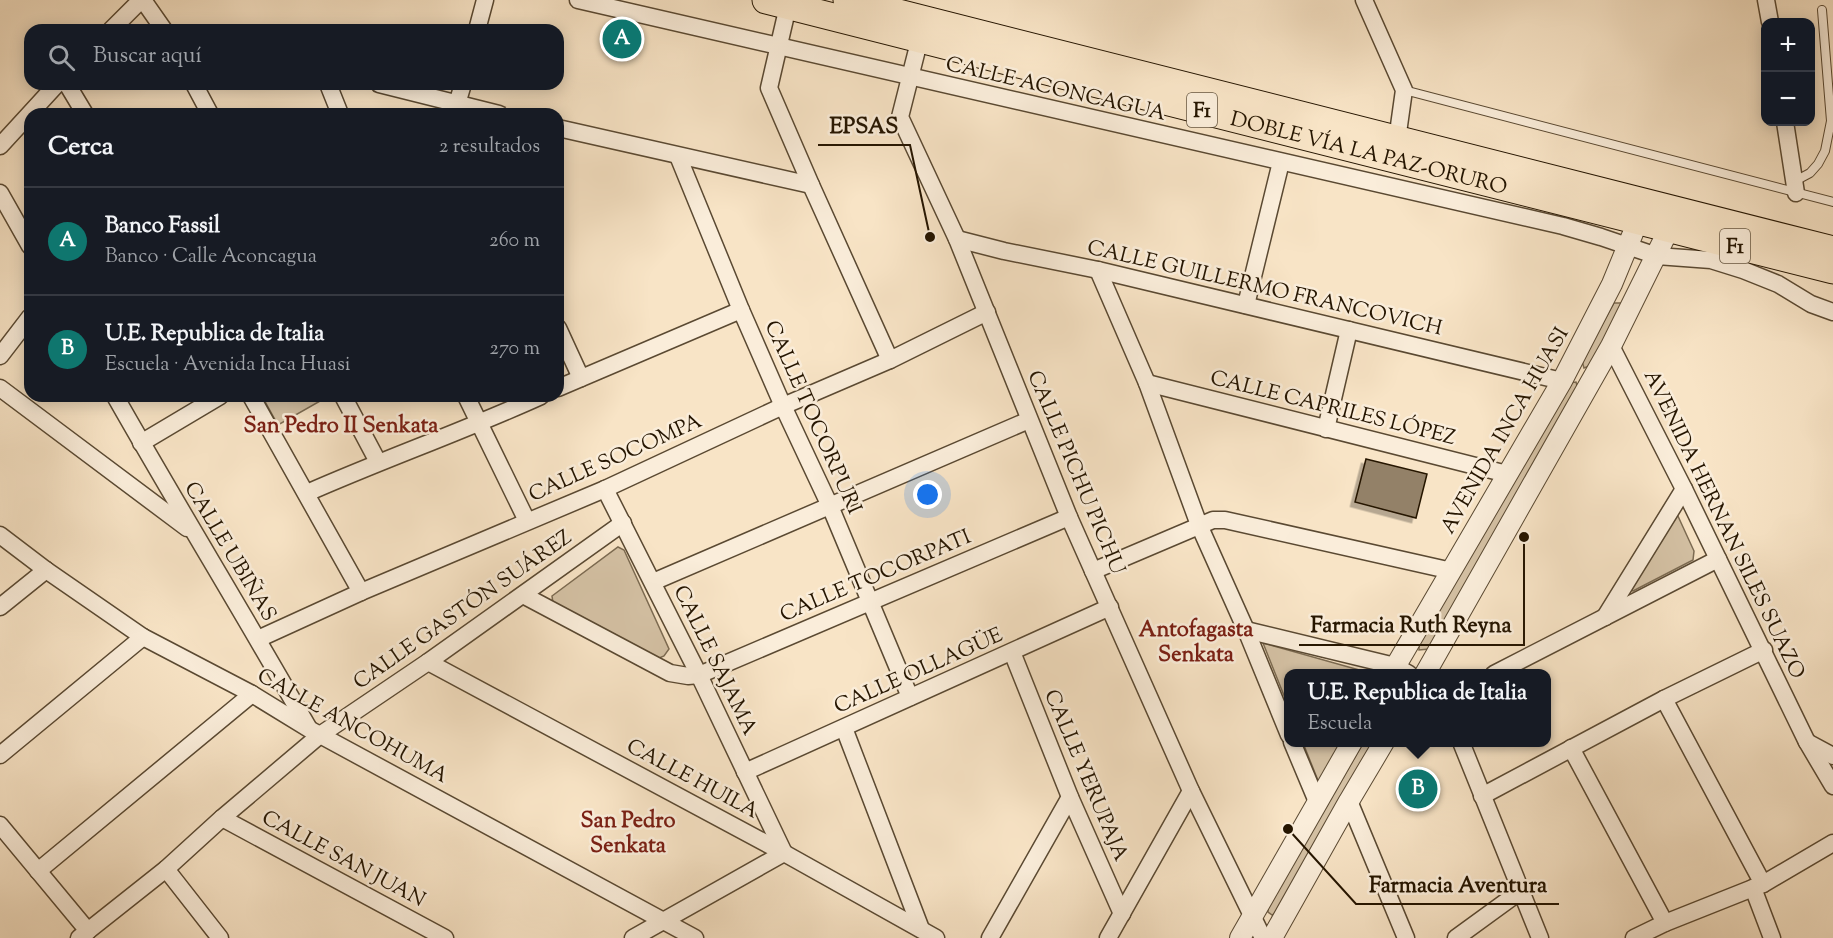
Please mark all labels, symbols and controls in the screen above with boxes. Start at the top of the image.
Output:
pin: A [602,16,642,62]
map controls [1761,18,1815,126]
button: + [1761,18,1815,72]
search box [24,24,564,90]
icon: search [45,41,78,74]
text: Buscar aquí [93,41,202,73]
street label: CALLE ACONCAGUA [943,50,1169,130]
button: − [1761,72,1815,126]
road number: F1 [1187,93,1217,127]
callout: EPSAS [818,105,910,145]
street label: DOBLE VÍA LA PAZ-ORURO [1227,105,1510,204]
text: EPSAS [830,112,898,144]
text: Cerca [48,129,114,166]
text: 2 resultados [439,133,540,162]
text: Banco Fassil [105,211,220,243]
text: A [59,227,76,256]
text: 260 m [489,227,540,256]
road number: F1 [1720,229,1750,263]
street label: CALLE GUILLERMO FRANCOVICH [1084,233,1445,345]
text: Banco · Calle Aconcagua [105,243,317,272]
street label: CALLE TOCORPURI [756,316,868,520]
text: U.E. Republica de Italia [105,319,324,351]
street label: AVENIDA INCA HUASI [1434,322,1577,540]
text: B [61,335,74,364]
text: 270 m [490,335,540,364]
text: Escuela · Avenida Inca Huasi [105,351,350,380]
street label: CALLE CAPRILES LÓPEZ [1207,364,1458,454]
street label: AVENIDA HERNAN SILES SUAZO [1635,365,1811,684]
street label: CALLE PICHU PICHU [1019,366,1132,579]
street label: CALLE SOCOMPA [524,407,707,511]
district label: San Pedro II Senkata [244,411,439,443]
street label: CALLE UBIÑAS [176,476,283,628]
your location [913,480,942,509]
street label: CALLE TOCORPATI [776,523,976,631]
street label: CALLE GASTÓN SUÁREZ [348,524,579,698]
street label: CALLE SAJAMA [665,581,764,741]
callout: Farmacia Ruth Reyna [1299,605,1524,645]
text: Farmacia Ruth Reyna [1310,611,1512,643]
district label: Antofagasta Senkata [1139,615,1254,672]
street label: CALLE OLLAGÜE [830,621,1008,723]
street label: CALLE ANCOHUMA [251,662,453,792]
popup [1284,669,1551,747]
text: U.E. Republica de Italia [1308,678,1527,710]
street label: CALLE YERUPAJA [1035,685,1135,866]
text: Escuela [1308,710,1372,739]
street label: CALLE HUILA [621,732,764,827]
pin: B [1398,766,1438,812]
street label: CALLE SAN JUAN [256,804,430,916]
district label: San Pedro Senkata [580,806,676,863]
callout: Farmacia Aventura [1356,864,1559,904]
text: Farmacia Aventura [1369,871,1548,903]

